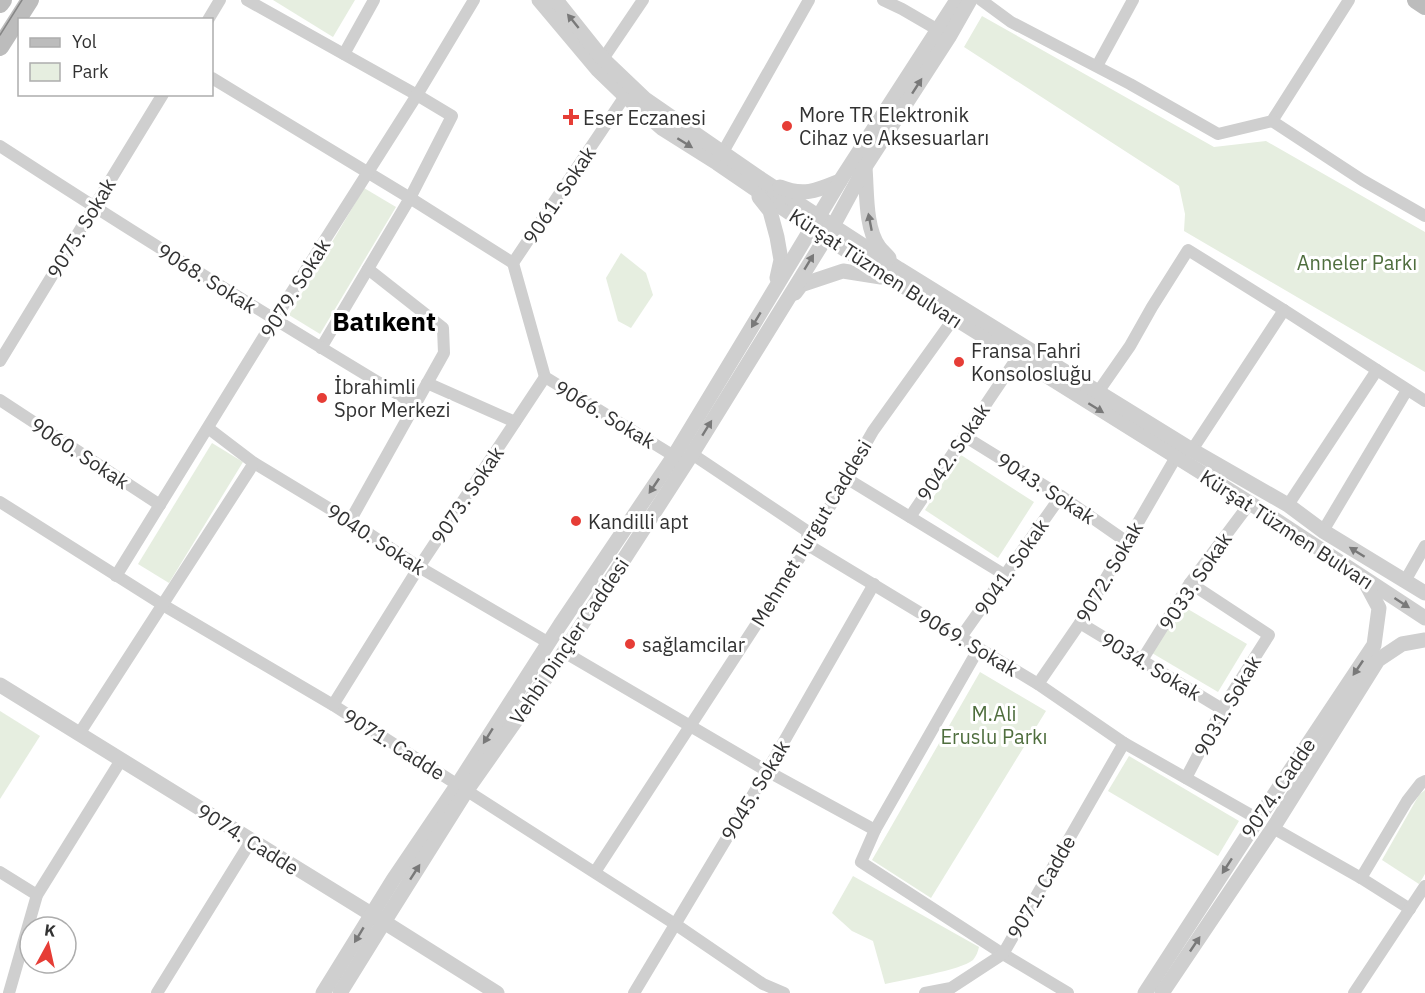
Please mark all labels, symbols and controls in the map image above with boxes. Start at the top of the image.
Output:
one-way arrow [566,13,579,29]
legend [18,18,213,96]
text: Yol [72,30,97,53]
text: Park [72,60,109,83]
one-way arrow [911,78,922,94]
place label: More TR Elektronik Cihaz ve Aksesuarları [799,101,989,151]
place label: Eser Eczanesi [583,104,706,131]
marker: Eser Eczanesi [564,110,578,124]
marker: More TR Elektronik Cihaz ve Aksesuarları [780,119,794,133]
one-way arrow [677,138,693,149]
street label: 9061. Sokak [516,140,602,249]
street label: 9075. Sokak [40,172,122,283]
street label: Kürşat Tüzmen Bulvarı [784,202,968,334]
one-way arrow [865,213,874,232]
street label: 9079. Sokak [254,233,337,343]
street label: 9068. Sokak [152,237,262,320]
park label: Anneler Parkı [1297,249,1417,276]
one-way arrow [804,254,815,270]
district label: Batıkent [332,304,436,338]
one-way arrow [751,312,761,329]
place label: Fransa Fahri Konsolosluğu [971,337,1092,387]
marker: Fransa Fahri Konsolosluğu [952,355,966,369]
place label: İbrahimli Spor Merkezi [334,373,450,423]
street label: 9066. Sokak [550,373,661,455]
marker: İbrahimli Spor Merkezi [315,391,329,405]
street label: 9042. Sokak [910,397,996,506]
one-way arrow [1088,402,1104,413]
street label: 9060. Sokak [25,411,135,495]
one-way arrow [702,420,713,437]
street label: Mehmet Turgut Caddesi [745,435,877,631]
street label: 9073. Sokak [424,440,510,549]
street label: 9043. Sokak [991,446,1101,530]
street label: Kürşat Tüzmen Bulvarı [1195,463,1379,595]
one-way arrow [648,478,659,495]
street label: 9040. Sokak [321,497,431,581]
place label: Kandilli apt [588,508,689,535]
street label: 9041. Sokak [968,513,1055,621]
marker: Kandilli apt [569,514,583,528]
street label: 9072. Sokak [1069,516,1149,628]
street label: 9033. Sokak [1152,526,1238,635]
one-way arrow [1349,546,1365,557]
street label: Vehbi Dinçler Caddesi [503,552,635,730]
one-way arrow [1394,597,1410,608]
street label: 9069. Sokak [913,601,1024,683]
street label: 9034. Sokak [1096,625,1207,707]
place label: sağlamcilar [642,631,745,658]
marker: sağlamcilar [623,637,637,651]
street label: 9031. Sokak [1187,650,1267,762]
one-way arrow [1352,660,1364,676]
park label: M.Ali Eruslu Parkı [940,700,1048,750]
street label: 9071. Cadde [338,702,450,786]
one-way arrow [482,728,493,745]
street label: 9074. Cadde [1235,733,1321,843]
street label: 9045. Sokak [714,734,796,845]
street label: 9074. Cadde [192,797,304,881]
street label: 9071. Cadde [1000,830,1082,944]
one-way arrow [1222,858,1233,874]
one-way arrow [410,864,421,880]
north arrow [18,915,78,975]
text: K [43,919,57,941]
one-way arrow [353,927,364,943]
one-way arrow [1189,937,1201,953]

